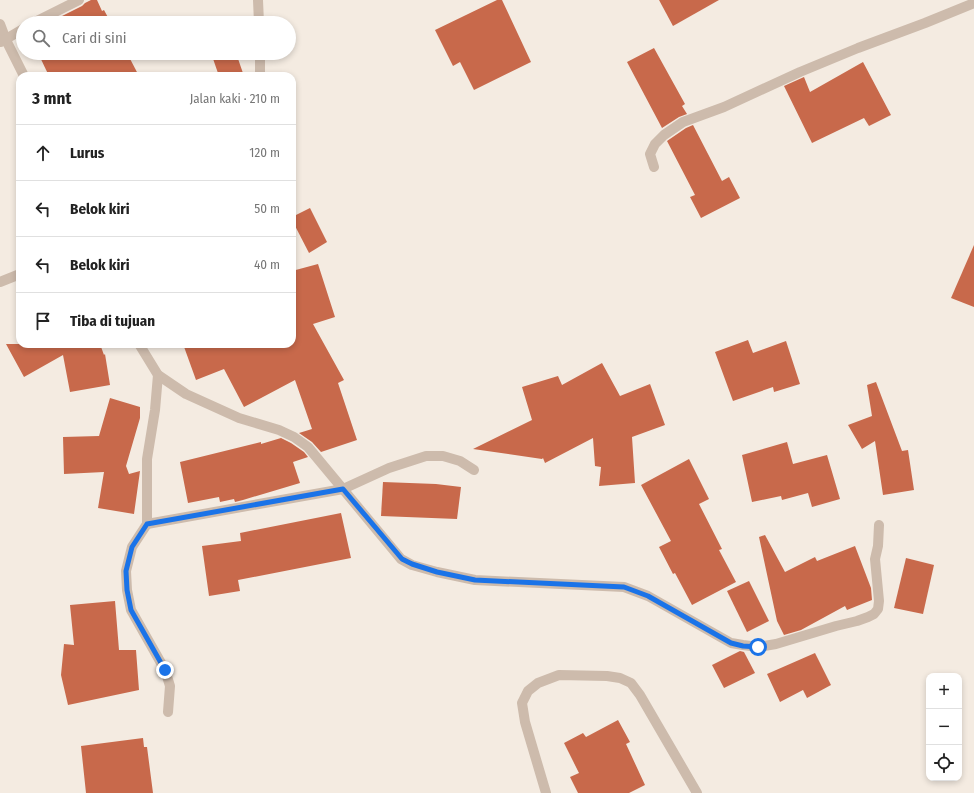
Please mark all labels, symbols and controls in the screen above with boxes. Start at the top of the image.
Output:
search box [16,16,296,60]
icon: search [30,27,52,49]
text: Cari di sini [62,29,127,47]
text: 3 mnt [32,88,71,109]
text: Jalan kaki · 210 m [190,91,280,106]
icon: ahead [32,142,54,164]
text: Lurus [70,144,104,162]
text: 120 m [249,145,280,160]
icon: left [32,198,54,220]
text: Belok kiri [70,200,130,218]
text: 50 m [254,201,280,216]
icon: left [32,254,54,276]
text: Belok kiri [70,256,130,274]
text: 40 m [254,257,280,272]
icon: arrive [32,310,54,332]
text: Tiba di tujuan [70,312,155,330]
route start [749,638,767,656]
route end [156,661,174,679]
map controls [926,673,962,781]
button: + [926,673,962,709]
button: − [926,709,962,745]
button: locate [926,745,962,781]

